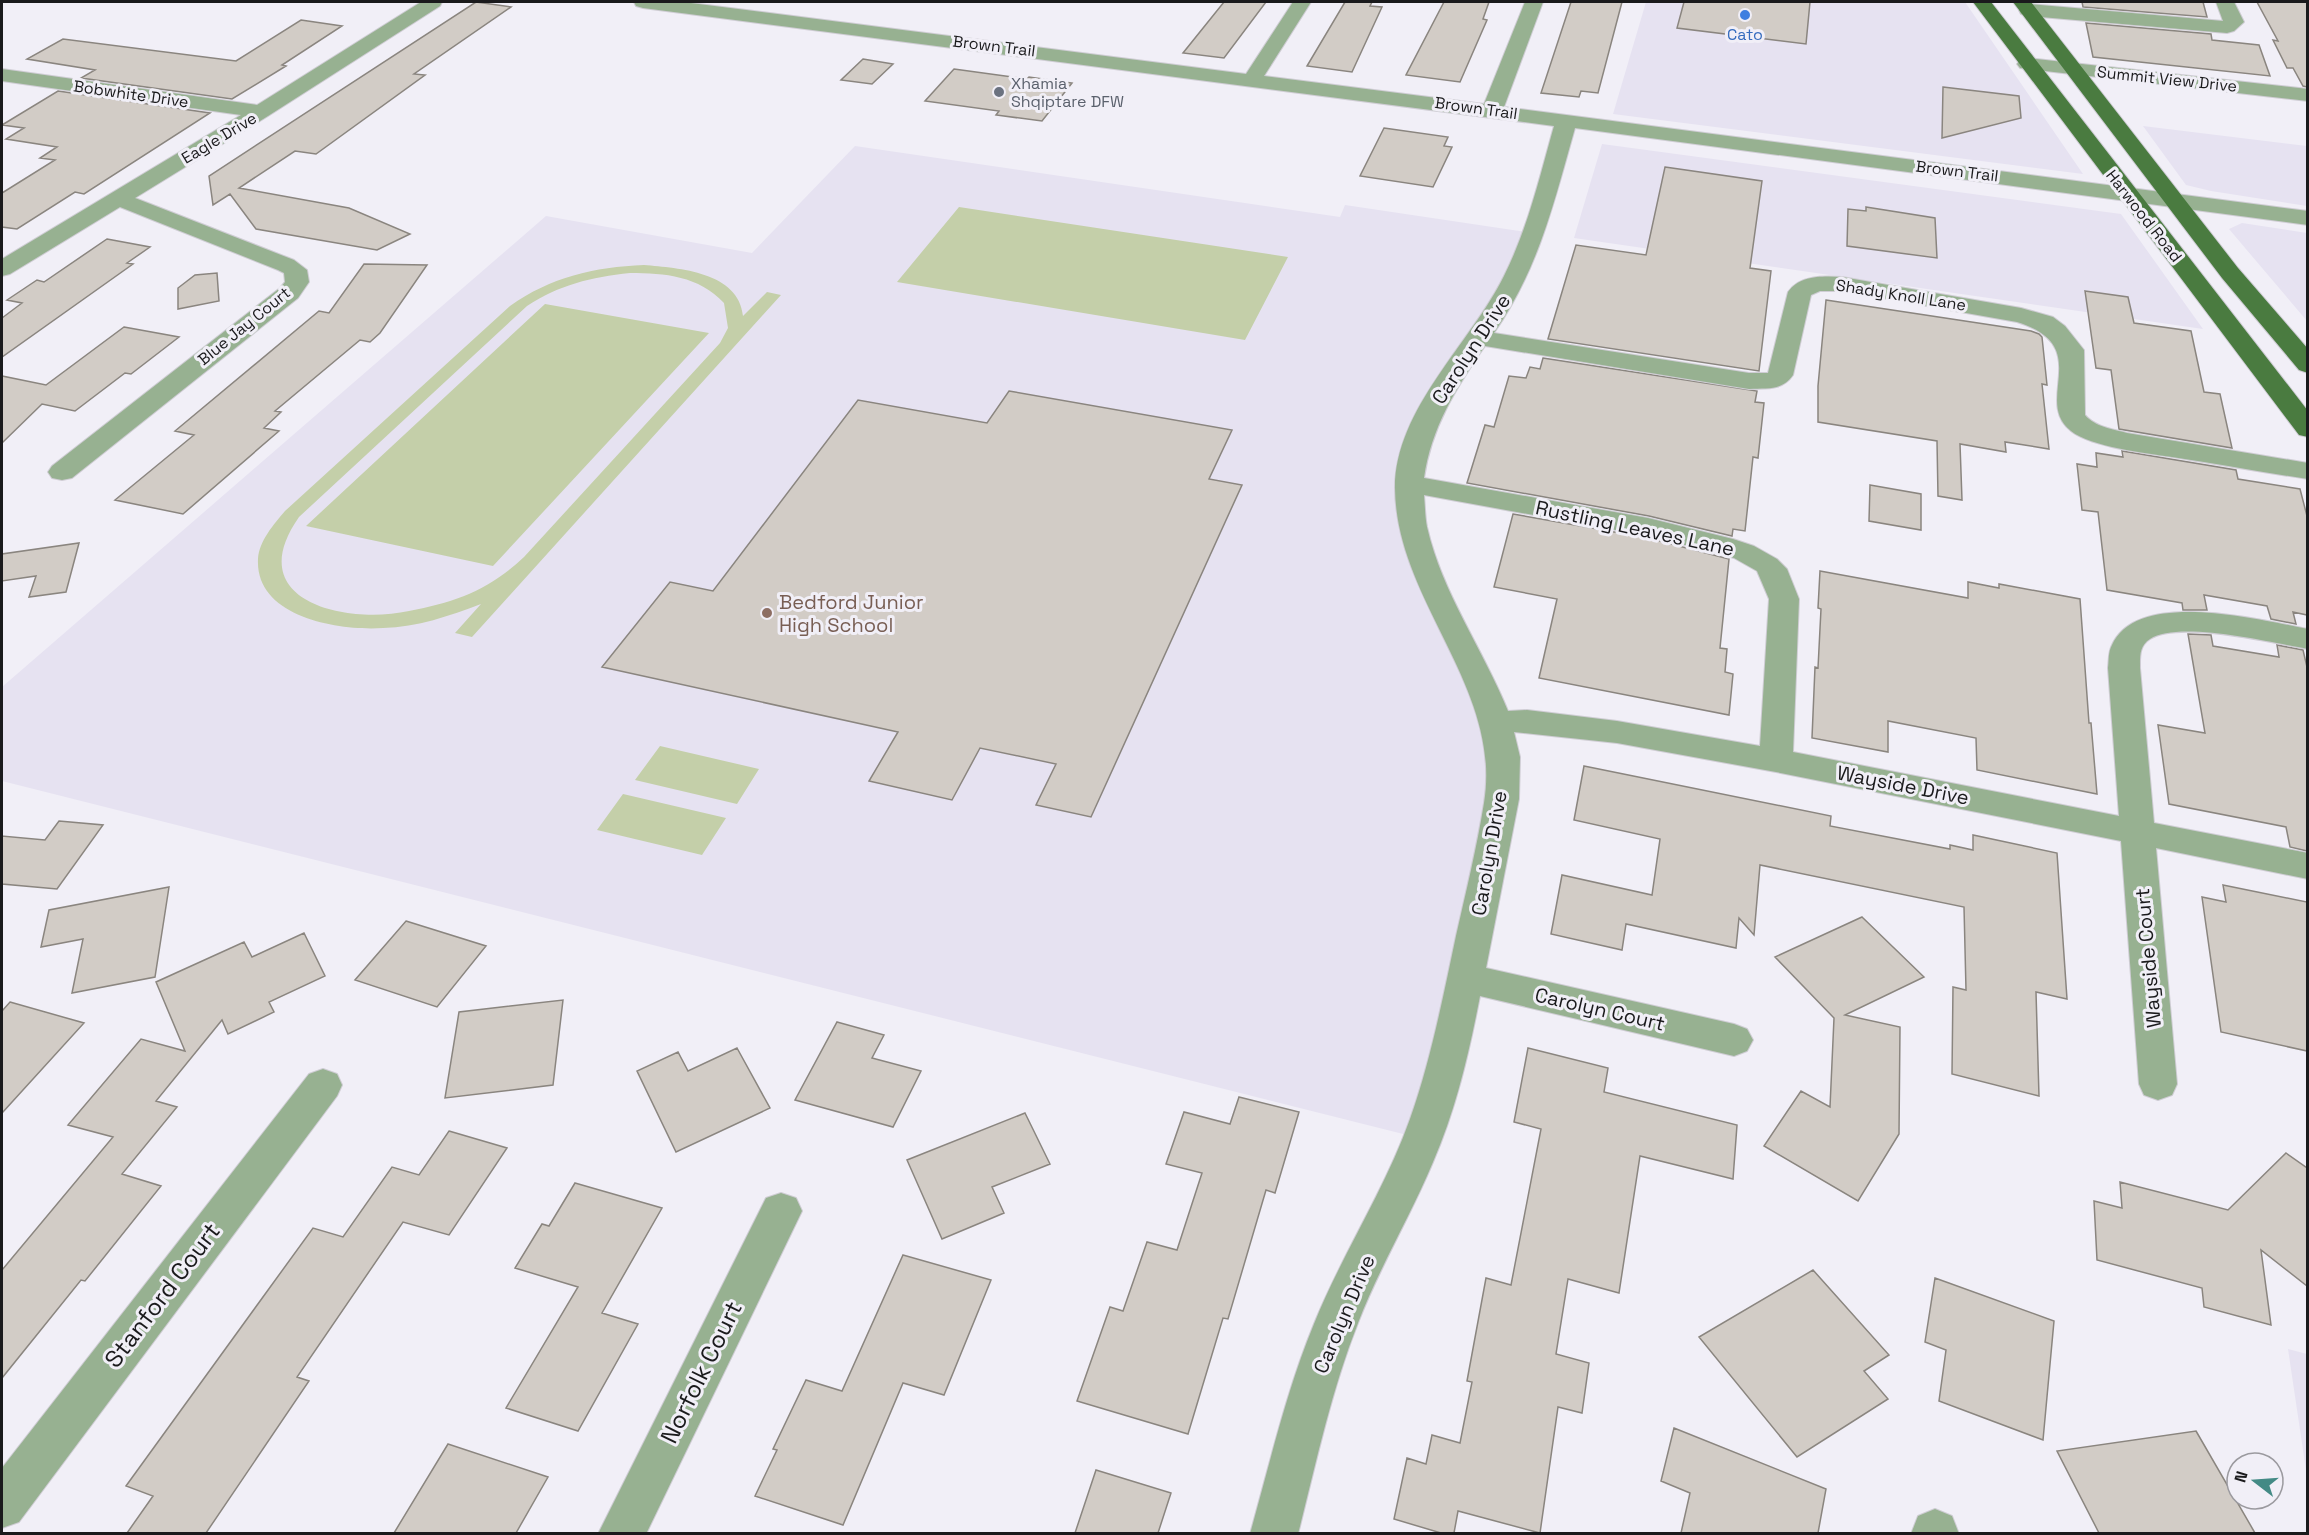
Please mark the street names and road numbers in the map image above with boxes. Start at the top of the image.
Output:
street label: Brown Trail [951,30,1037,62]
street label: Summit View Drive [2096,61,2238,97]
street label: Bobwhite Drive [72,76,190,112]
street label: Brown Trail [1433,92,1519,124]
street label: Eagle Drive [178,107,260,169]
street label: Brown Trail [1914,155,2000,187]
street label: Harwood Road [2101,165,2187,267]
street label: Shady Knoll Lane [1834,274,1968,316]
street label: Blue Jay Court [193,282,295,370]
street label: Carolyn Drive [1426,289,1516,409]
street label: Rustling Leaves Lane [1533,494,1737,562]
street label: Wayside Drive [1835,759,1971,811]
street label: Carolyn Drive [1465,789,1513,917]
street label: Wayside Court [2129,887,2167,1029]
street label: Carolyn Court [1532,981,1668,1037]
street label: Stanford Court [97,1216,227,1374]
street label: Carolyn Drive [1307,1251,1381,1377]
street label: Norfolk Court [653,1296,749,1448]

